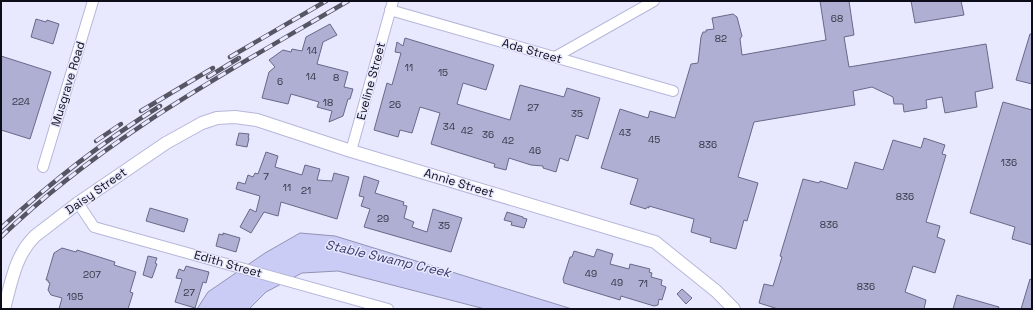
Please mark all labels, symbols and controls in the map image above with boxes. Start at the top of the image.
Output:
house number: 68 [831,12,843,25]
house number: 82 [715,32,727,45]
street label: Ada Street [500,35,564,67]
street label: Musgrave Road [47,39,89,129]
street label: Eveline Street [353,40,389,122]
house number: 14 [307,44,317,57]
house number: 11 [405,61,413,74]
house number: 15 [438,66,448,79]
house number: 14 [306,70,316,83]
house number: 8 [333,71,339,84]
house number: 6 [277,75,283,88]
house number: 224 [12,95,30,108]
house number: 18 [323,96,333,109]
house number: 26 [389,98,401,111]
house number: 27 [527,101,539,114]
house number: 35 [571,107,583,120]
house number: 34 [443,120,455,133]
house number: 42 [461,124,473,137]
house number: 43 [619,126,631,139]
house number: 36 [482,128,494,141]
house number: 45 [648,133,660,146]
house number: 42 [502,134,514,147]
house number: 836 [699,138,717,151]
house number: 46 [529,144,541,157]
house number: 136 [1001,156,1017,169]
street label: Daisy Street [62,164,130,218]
street label: Annie Street [422,165,496,201]
house number: 7 [263,170,269,183]
house number: 11 [283,181,291,194]
house number: 21 [301,184,311,197]
house number: 836 [896,190,914,203]
house number: 29 [377,212,389,225]
house number: 836 [820,218,838,231]
house number: 35 [438,219,450,232]
water label: Stable Swamp Creek [324,236,454,282]
street label: Edith Street [192,247,264,281]
house number: 49 [585,267,597,280]
house number: 207 [83,268,101,281]
house number: 49 [611,276,623,289]
house number: 71 [638,277,648,290]
house number: 836 [857,280,875,293]
house number: 27 [183,286,195,299]
house number: 195 [67,290,83,303]

